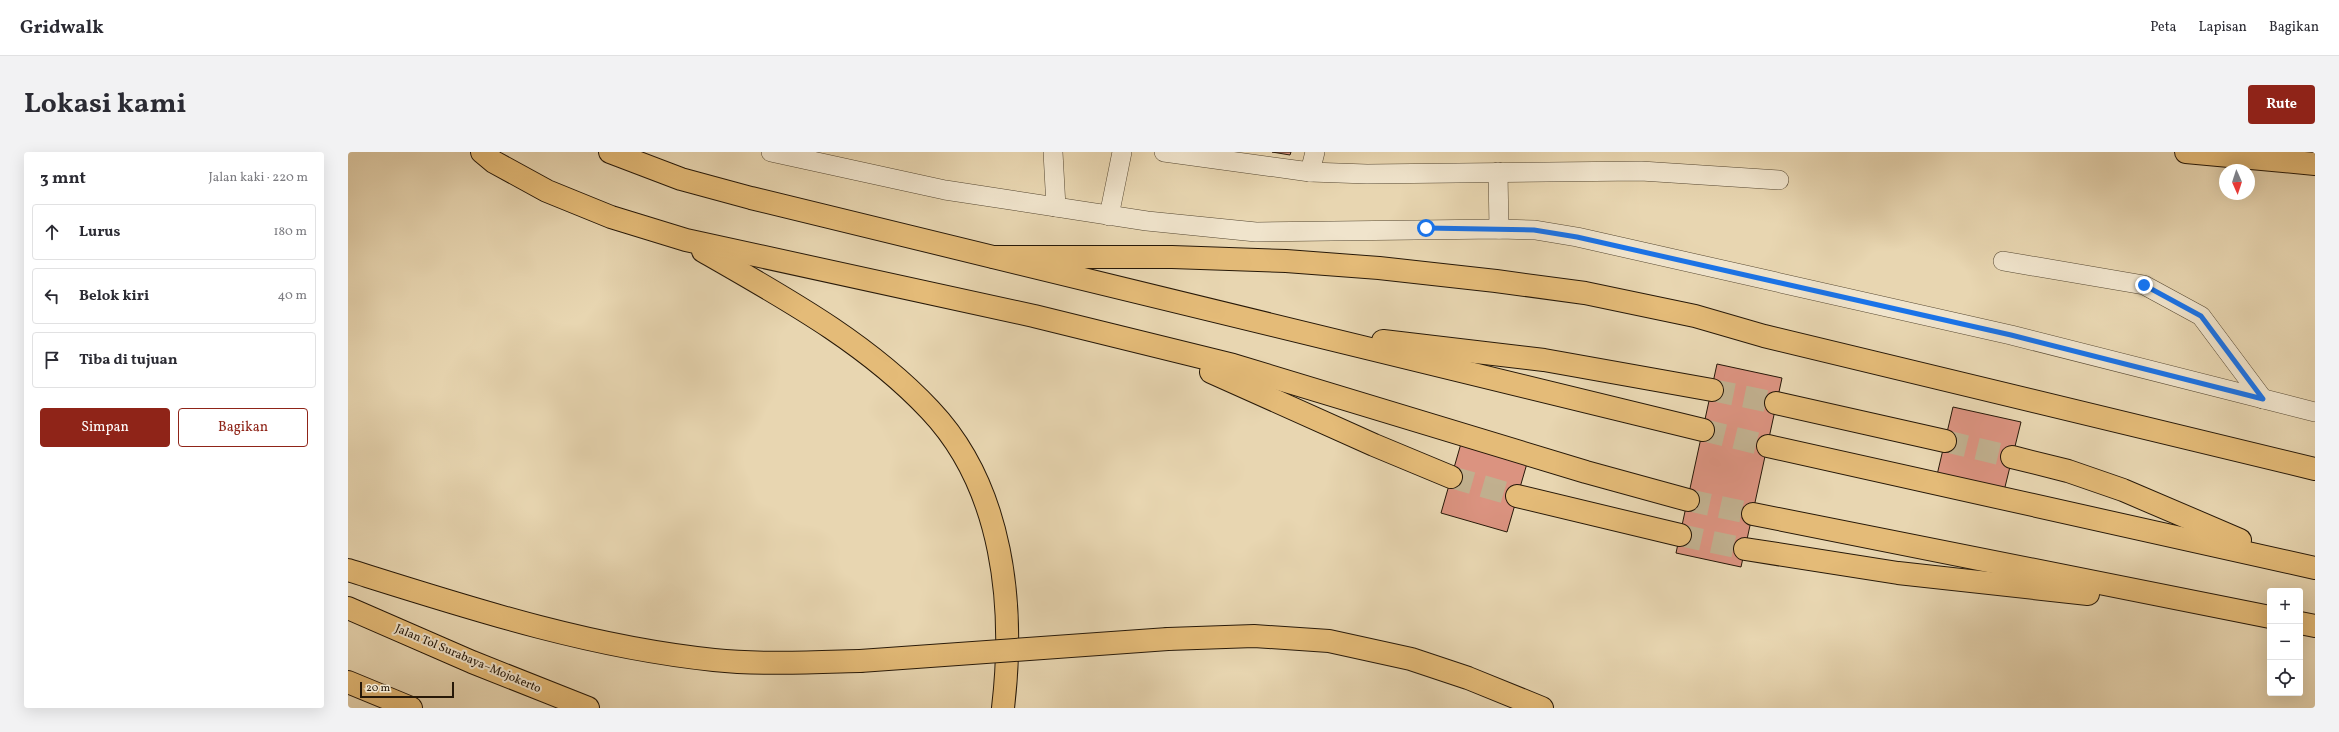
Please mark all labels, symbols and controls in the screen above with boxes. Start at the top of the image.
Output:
text: Gridwalk [20,15,104,41]
text: Peta [2150,18,2177,37]
text: Lapisan [2199,18,2247,37]
text: Bagikan [2269,18,2319,37]
text: Lokasi kami [24,85,186,124]
button: Rute [2248,85,2315,124]
north arrow [2219,164,2255,200]
text: 3 mnt [40,167,86,190]
text: Jalan kaki · 220 m [208,169,308,187]
route start [1417,219,1435,237]
icon: ahead [41,221,63,243]
text: Lurus [79,222,120,243]
text: 180 m [273,223,307,241]
route end [2135,276,2153,294]
icon: left [41,285,63,307]
text: Belok kiri [79,286,149,307]
text: 40 m [278,287,307,305]
icon: arrive [41,349,63,371]
text: Tiba di tujuan [79,350,178,371]
button: Simpan [40,408,170,447]
button: Bagikan [178,408,308,447]
map controls [2267,588,2303,696]
button: + [2267,588,2303,624]
street label: Jalan Tol Surabaya–Mojokerto [392,621,544,697]
button: − [2267,624,2303,660]
button: locate [2267,660,2303,696]
scale bar [360,680,454,699]
text: 20 m [366,681,390,696]

